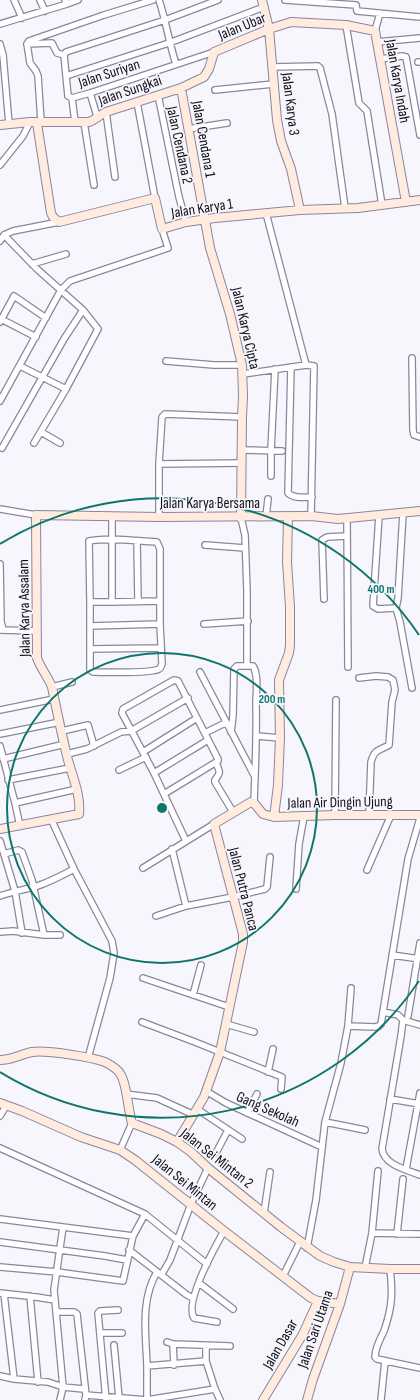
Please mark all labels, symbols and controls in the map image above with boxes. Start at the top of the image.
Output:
street label: Jalan Ubar [215,8,270,45]
street label: Jalan Karya Indah [381,37,414,124]
street label: Jalan Suriyan [75,55,142,93]
street label: Jalan Sungkai [95,71,164,110]
street label: Jalan Karya 3 [277,71,304,137]
street label: Jalan Cendana 1 [187,98,220,180]
street label: Jalan Cendana 2 [162,104,197,186]
street label: Jalan Karya 1 [169,194,235,223]
street label: Jalan Karya Cipta [227,284,264,371]
street label: Jalan Karya Bersama [159,494,260,513]
street label: Jalan Karya Assalam [14,559,35,658]
text: 400 m [368,582,394,597]
text: 200 m [259,692,285,707]
street label: Jalan Air Dingin Ujung [286,792,393,813]
centre of rings [155,801,169,815]
street label: Jalan Putra Panca [224,844,263,933]
street label: Gang Sekolah [233,1087,302,1132]
street label: Jalan Sei Mintan 2 [177,1124,257,1192]
street label: Jalan Sei Mintan [149,1150,221,1214]
street label: Jalan Sari Utama [293,1288,338,1372]
street label: Jalan Dasar [258,1315,303,1374]

